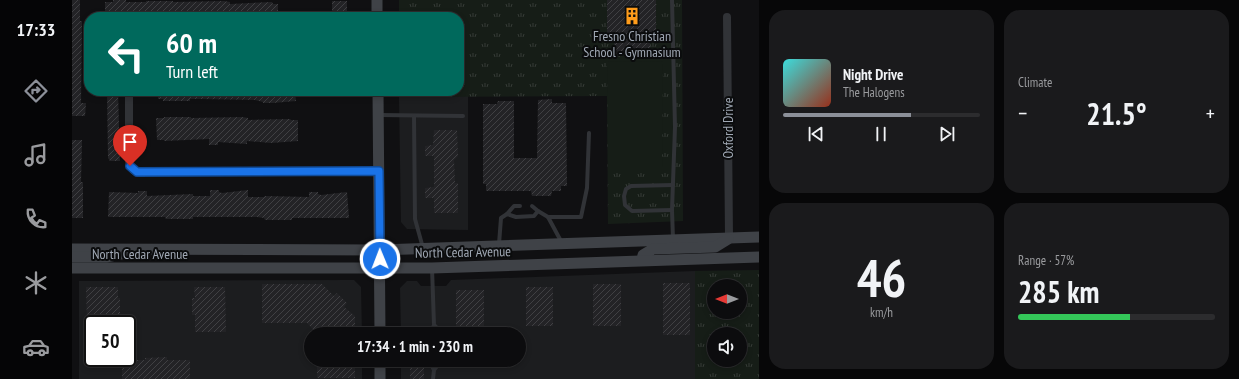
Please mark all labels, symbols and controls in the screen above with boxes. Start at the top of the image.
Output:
building icon: Fresno Christian School - Gymnasium [622,6,642,26]
text: 17:33 [17,18,55,41]
text: 60 m [166,24,217,61]
place label: Fresno Christian School - Gymnasium [583,27,681,61]
icon: left [100,28,152,80]
text: Turn left [166,60,218,83]
text: Night Drive [843,65,903,84]
text: Climate [1018,74,1052,91]
icon: directions [22,77,50,105]
text: The Halogens [843,84,905,101]
text: 21.5° [1086,94,1147,133]
street label: Oxford Drive [719,97,737,158]
text: − [1018,99,1027,127]
text: + [1206,99,1215,127]
icon: previous [805,123,827,145]
icon: pause [870,123,892,145]
icon: next [936,123,958,145]
pin [113,125,147,166]
icon: arrive [119,131,141,153]
icon: music [22,141,50,169]
icon: phone [22,205,50,233]
position arrow [359,238,401,280]
street label: North Cedar Avenue [415,242,511,262]
text: 46 [857,244,906,311]
street label: North Cedar Avenue [92,245,188,263]
text: Range · 57% [1018,252,1074,269]
icon: climate [22,269,50,297]
text: 285 km [1018,272,1099,311]
north arrow [707,279,747,319]
map controls [707,279,747,367]
text: km/h [870,304,893,321]
speed limit sign: 50 [84,315,136,367]
button: sound [707,327,747,367]
icon: car [22,333,50,361]
text: 17:34 · 1 min · 230 m [357,337,473,356]

